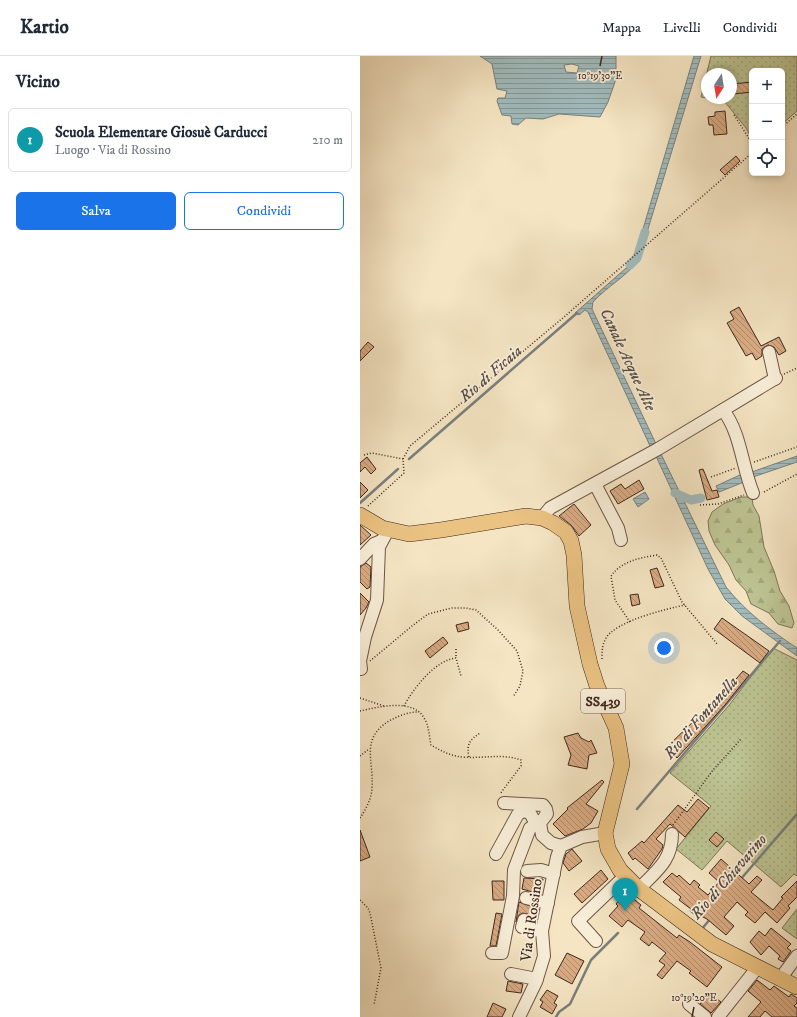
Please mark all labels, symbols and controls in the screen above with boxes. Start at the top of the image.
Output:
text: Kartio [20,16,69,39]
text: Mappa [602,19,641,37]
text: Livelli [663,19,701,37]
text: Condividi [723,19,777,37]
north arrow [701,68,737,104]
map controls [749,68,785,176]
button: + [749,68,785,104]
text: 10°19'30"E [578,70,622,82]
text: Vicino [16,71,60,93]
button: − [749,104,785,140]
text: Scuola Elementare Giosuè Carducci [55,123,267,142]
text: 1 [28,132,32,148]
text: 210 m [312,132,343,148]
button: locate [749,140,785,176]
text: Luogo · Via di Rossino [55,142,171,158]
button: Salva [16,192,176,230]
button: Condividi [184,192,344,230]
water label: Canale Acque Alte [596,305,661,414]
water label: Rio di Ficaia [454,341,526,407]
your location [654,638,674,658]
water label: Rio di Fontanella [659,672,742,764]
road number: SS439 [581,689,625,713]
water label: Rio di Chiavarino [686,830,771,924]
street label: Via di Rossino [516,877,547,964]
pin: 1 [612,878,638,911]
text: 10°19'20"E [671,992,717,1004]

